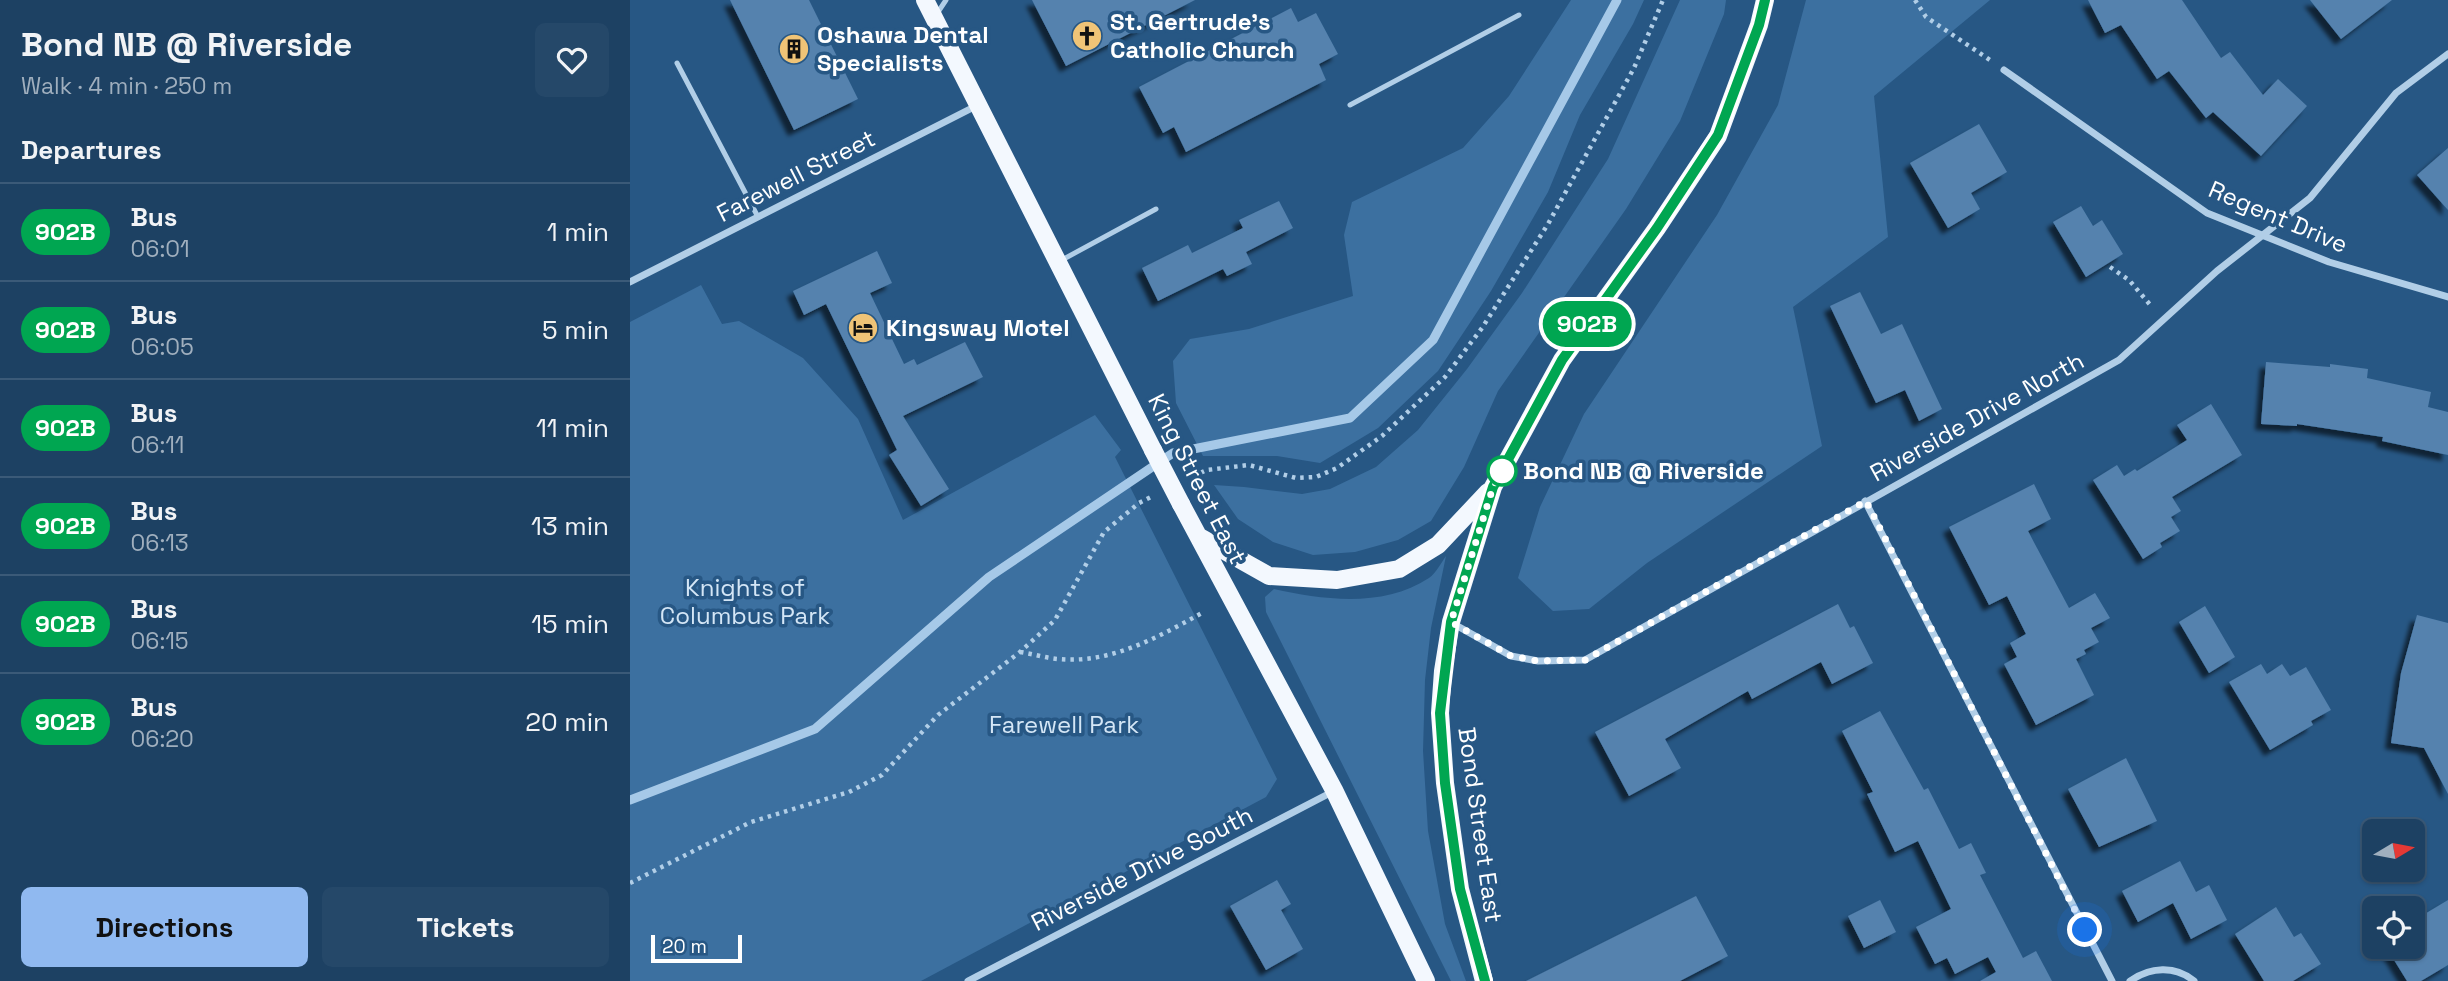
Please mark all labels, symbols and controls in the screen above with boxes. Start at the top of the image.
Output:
place label: St. Gertrude's Catholic Church [1110,6,1295,65]
place label: Oshawa Dental Specialists [817,19,989,78]
church icon: St. Gertrude's Catholic Church [1070,19,1104,53]
button: heart [535,23,609,97]
text: Bond NB @ Riverside [21,24,352,66]
building icon: Oshawa Dental Specialists [777,32,811,66]
text: Walk · 4 min · 250 m [21,71,232,101]
street label: Farewell Street [711,122,880,229]
text: Departures [21,133,162,167]
street label: Regent Drive [2204,173,2352,260]
text: Bus [131,200,177,234]
text: 1 min [547,215,609,249]
text: 902B [35,216,96,247]
text: 06:01 [131,234,190,264]
text: Bus [131,298,177,332]
line badge: 902B [1538,301,1636,347]
text: 902B [1557,308,1617,339]
hotel icon: Kingsway Motel [846,311,880,345]
place label: Kingsway Motel [886,312,1070,343]
text: 5 min [542,313,609,347]
text: 902B [35,314,96,345]
text: 06:05 [131,332,194,362]
street label: Riverside Drive North [1864,345,2089,488]
street label: King Street East [1141,388,1254,569]
text: Bus [131,396,177,430]
text: 11 min [536,411,609,445]
text: 902B [35,412,96,443]
text: 06:11 [131,430,184,460]
place label: Bond NB @ Riverside [1523,455,1764,486]
marker: Bond NB @ Riverside [1487,456,1517,486]
text: Bus [131,494,177,528]
text: 13 min [531,509,609,543]
text: 902B [35,510,96,541]
text: 06:13 [131,528,189,558]
park label: Knights of Columbus Park [660,572,830,631]
text: Bus [131,592,177,626]
text: 15 min [531,607,609,641]
text: 902B [35,608,96,639]
text: 06:15 [131,626,189,656]
text: Bus [131,690,177,724]
text: 20 min [525,705,609,739]
text: 902B [35,706,96,737]
park label: Farewell Park [989,709,1139,740]
text: 06:20 [131,724,194,754]
street label: Bond Street East [1451,725,1510,925]
street label: Riverside Drive South [1026,799,1258,938]
north arrow [2362,819,2426,882]
map controls [2362,819,2425,959]
button: Directions [21,887,308,967]
button: Tickets [322,887,609,967]
button: locate [2362,896,2425,959]
your location [2067,912,2102,947]
scale bar [651,932,742,964]
text: 20 m [662,934,707,959]

